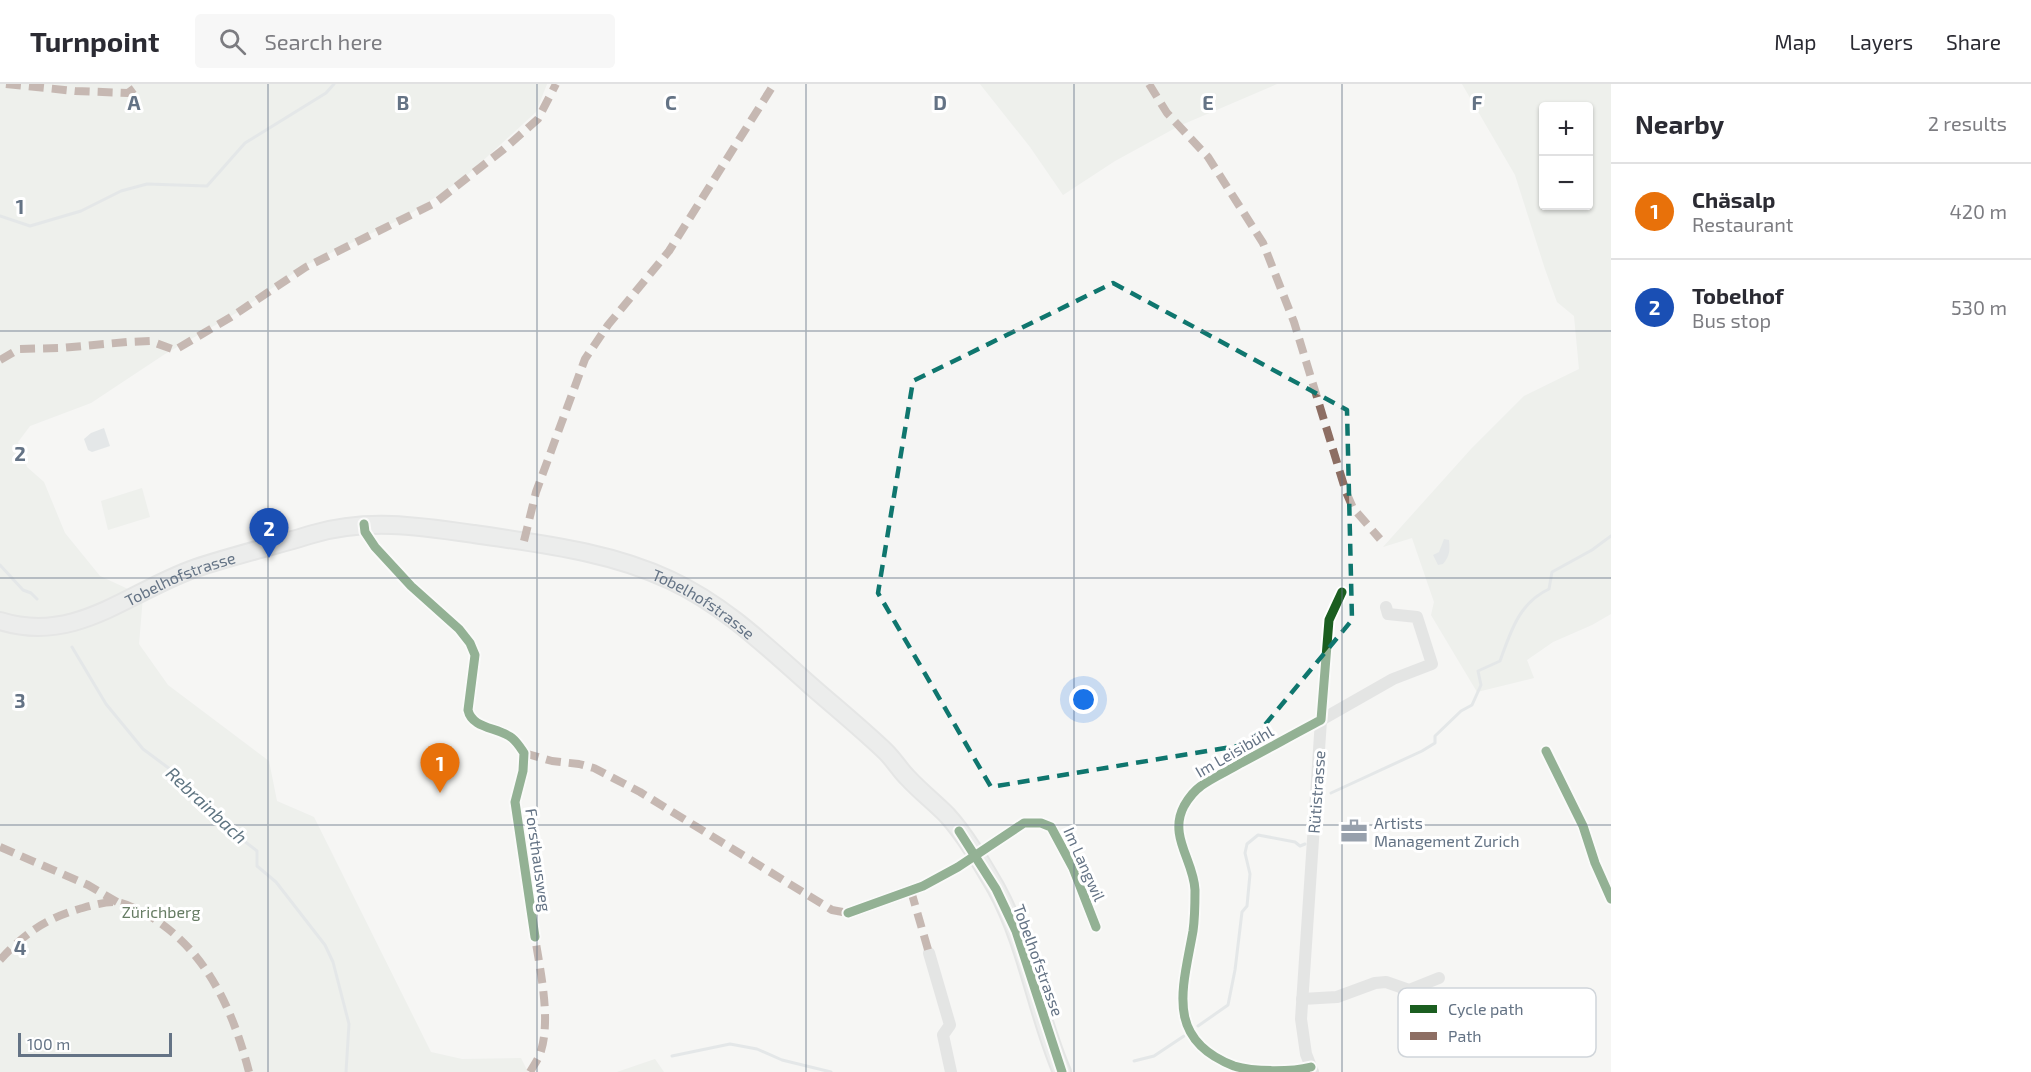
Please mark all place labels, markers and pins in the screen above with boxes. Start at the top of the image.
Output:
pin: 2 [250,508,288,558]
pin: 1 [420,744,460,793]
place label: Artists Management Zurich [1374,813,1520,850]
office icon: Artists Management Zurich [1339,816,1369,846]

